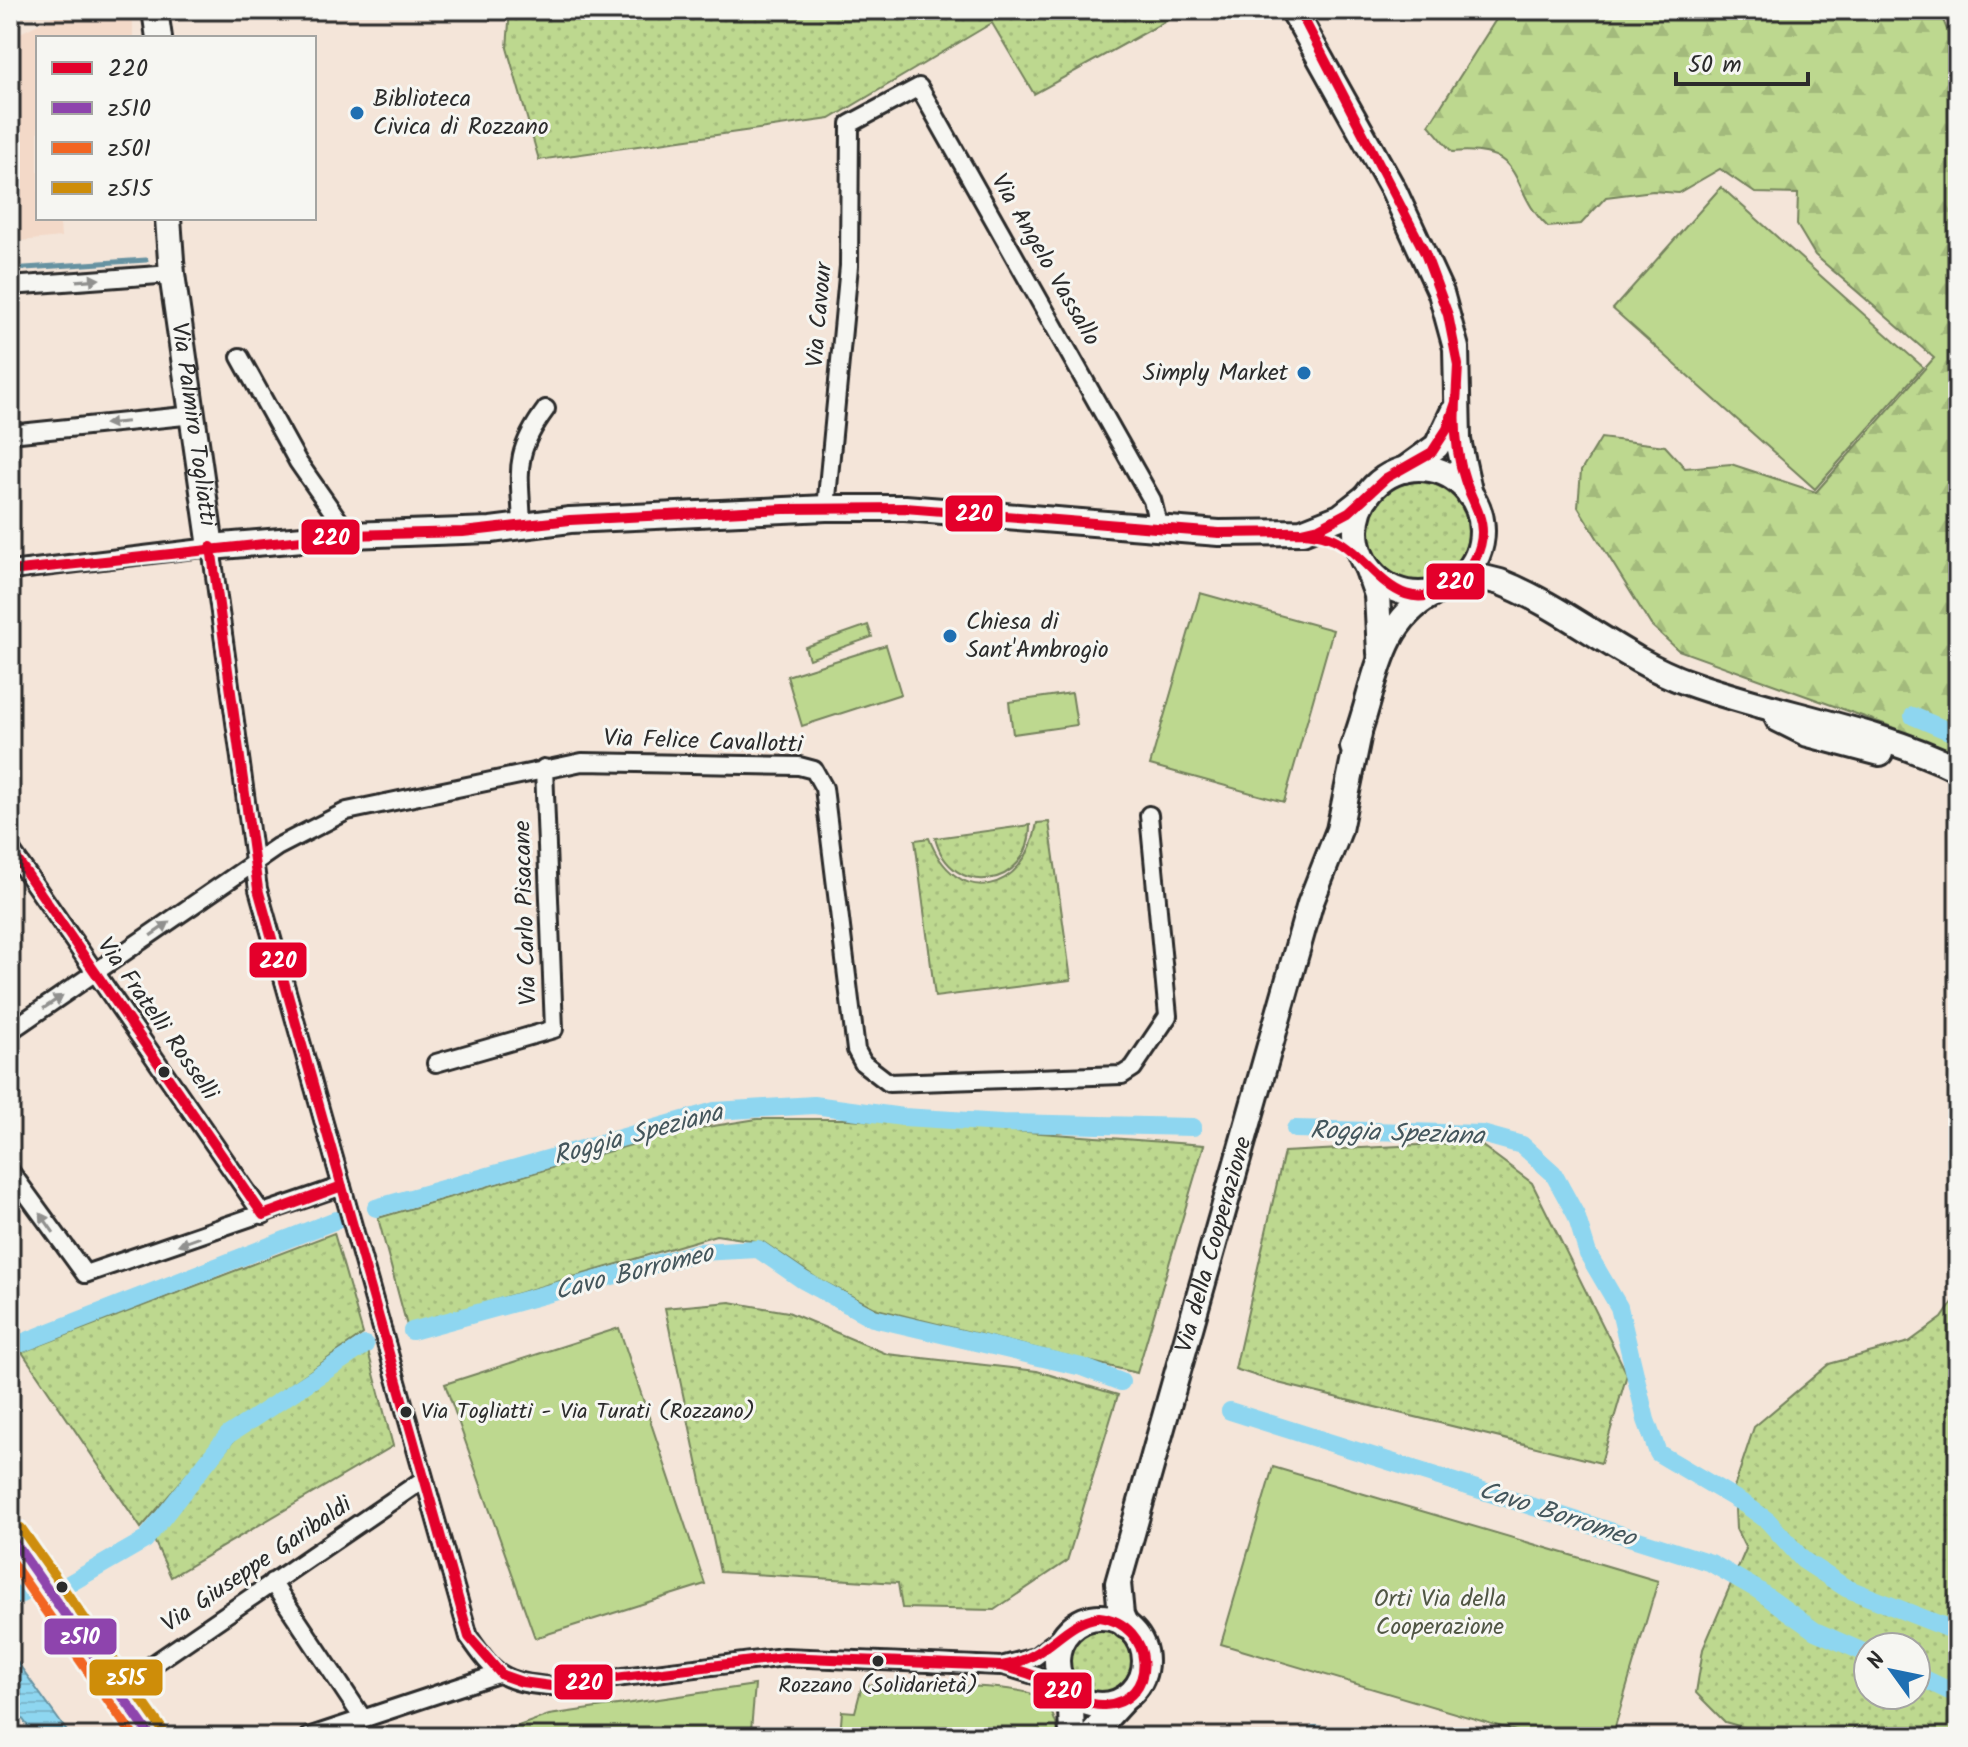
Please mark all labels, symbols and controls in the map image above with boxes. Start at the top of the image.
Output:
legend [36,36,316,220]
scale bar [1676,36,1808,86]
text: 50 m [1688,46,1742,85]
text: 220 [108,50,148,89]
place label: Biblioteca Civica di Rozzano [373,80,549,147]
text: z510 [108,90,151,129]
marker: Biblioteca Civica di Rozzano [348,104,366,122]
text: z501 [108,130,151,169]
street label: Via Angelo Vassallo [980,166,1110,354]
text: z515 [108,170,154,209]
street label: Via Cavour [796,259,844,369]
one-way arrow [76,273,101,286]
street label: Via Palmiro Togliatti [160,320,227,530]
place label: Simply Market [1143,354,1289,393]
marker: Simply Market [1295,364,1313,382]
one-way arrow [103,417,128,430]
line badge: 220 [944,494,1004,533]
text: 220 [956,498,993,533]
line badge: 220 [300,518,361,556]
text: 220 [313,522,350,557]
line badge: 220 [1425,562,1486,601]
text: 220 [1437,566,1474,601]
place label: Chiesa di Sant'Ambrogio [966,603,1109,670]
marker: Chiesa di Sant'Ambrogio [941,627,959,645]
street label: Via Felice Cavallotti [603,719,805,765]
street label: Via Carlo Pisacane [503,820,549,1006]
one-way arrow [150,922,171,937]
street label: Via Fratelli Rosselli [86,929,229,1110]
line badge: 220 [248,941,308,979]
text: 220 [260,945,297,980]
one-way arrow [42,995,64,1010]
unlabelled marker [156,1064,172,1080]
water label: Roggia Speziana [548,1092,729,1178]
water label: Roggia Speziana [1309,1110,1487,1158]
street label: Via della Cooperazione [1165,1132,1263,1357]
one-way arrow [40,1213,55,1234]
water label: Cavo Borromeo [550,1232,720,1313]
one-way arrow [177,1235,201,1247]
place label: Via Togliatti - Via Turati (Rozzano) [421,1395,755,1430]
marker: Via Togliatti - Via Turati (Rozzano) [398,1404,414,1420]
water label: Cavo Borromeo [1473,1470,1643,1561]
street label: Via Giuseppe Garibaldi [154,1486,361,1643]
unlabelled marker [54,1579,70,1595]
park label: Orti Via della Cooperazione [1374,1580,1506,1647]
line badge: z510 [43,1617,118,1656]
text: z510 [60,1621,101,1656]
north arrow [1852,1631,1932,1711]
text: N [1859,1646,1896,1677]
marker: Rozzano (Solidarietà) [870,1653,886,1669]
line badge: z515 [88,1658,164,1697]
text: z515 [106,1662,148,1697]
line badge: 220 [553,1663,614,1701]
text: 220 [566,1667,603,1702]
place label: Rozzano (Solidarietà) [778,1669,978,1704]
line badge: 220 [1032,1671,1093,1710]
text: 220 [1045,1675,1082,1710]

